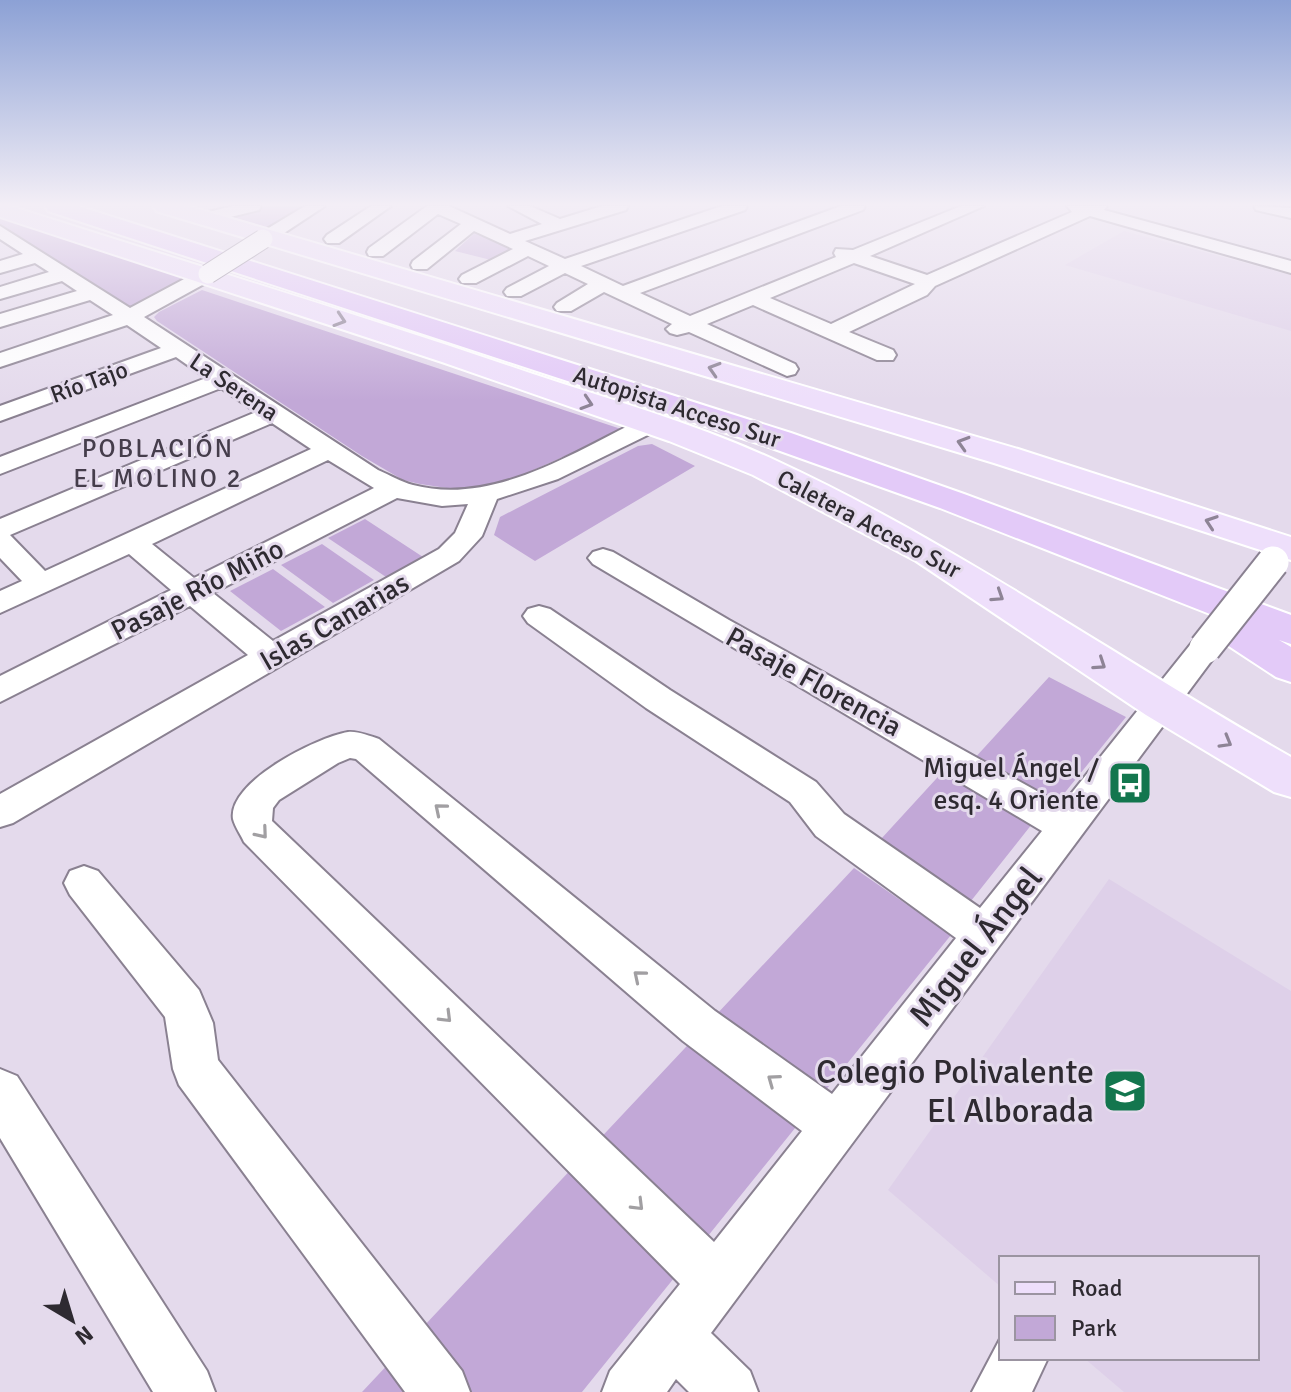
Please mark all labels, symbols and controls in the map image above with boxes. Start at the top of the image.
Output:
one-way arrow [333,311,347,327]
street label: La Serena [184,346,284,428]
street label: Río Tajo [46,354,132,410]
street label: Autopista Acceso Sur [570,359,785,455]
one-way arrow [708,362,722,378]
one-way arrow [579,394,593,410]
district label: POBLACIÓN EL MOLINO 2 [73,433,243,495]
one-way arrow [957,436,971,452]
street label: Caletera Acceso Sur [772,463,966,585]
one-way arrow [1205,516,1219,532]
street label: Pasaje Río Miño [106,532,289,648]
street label: Islas Canarias [254,566,415,678]
one-way arrow [989,586,1004,601]
street label: Pasaje Florencia [720,620,907,744]
one-way arrow [1091,654,1106,669]
one-way arrow [1217,732,1232,748]
place label: Miguel Ángel / esq. 4 Oriente [923,751,1099,817]
bus stop icon: Miguel Ángel / esq. 4 Oriente [1106,759,1154,807]
one-way arrow [434,805,449,819]
one-way arrow [252,824,267,839]
street label: Miguel Ángel [900,858,1051,1035]
one-way arrow [634,971,649,986]
one-way arrow [437,1007,452,1022]
place label: Colegio Polivalente El Alborada [816,1051,1094,1132]
school or university icon: Colegio Polivalente El Alborada [1101,1067,1149,1115]
one-way arrow [767,1076,782,1090]
one-way arrow [629,1196,643,1211]
legend [999,1256,1259,1360]
text: Road [1071,1273,1122,1303]
north arrow [32,1280,112,1360]
text: Park [1071,1313,1117,1343]
text: N [70,1320,98,1351]

